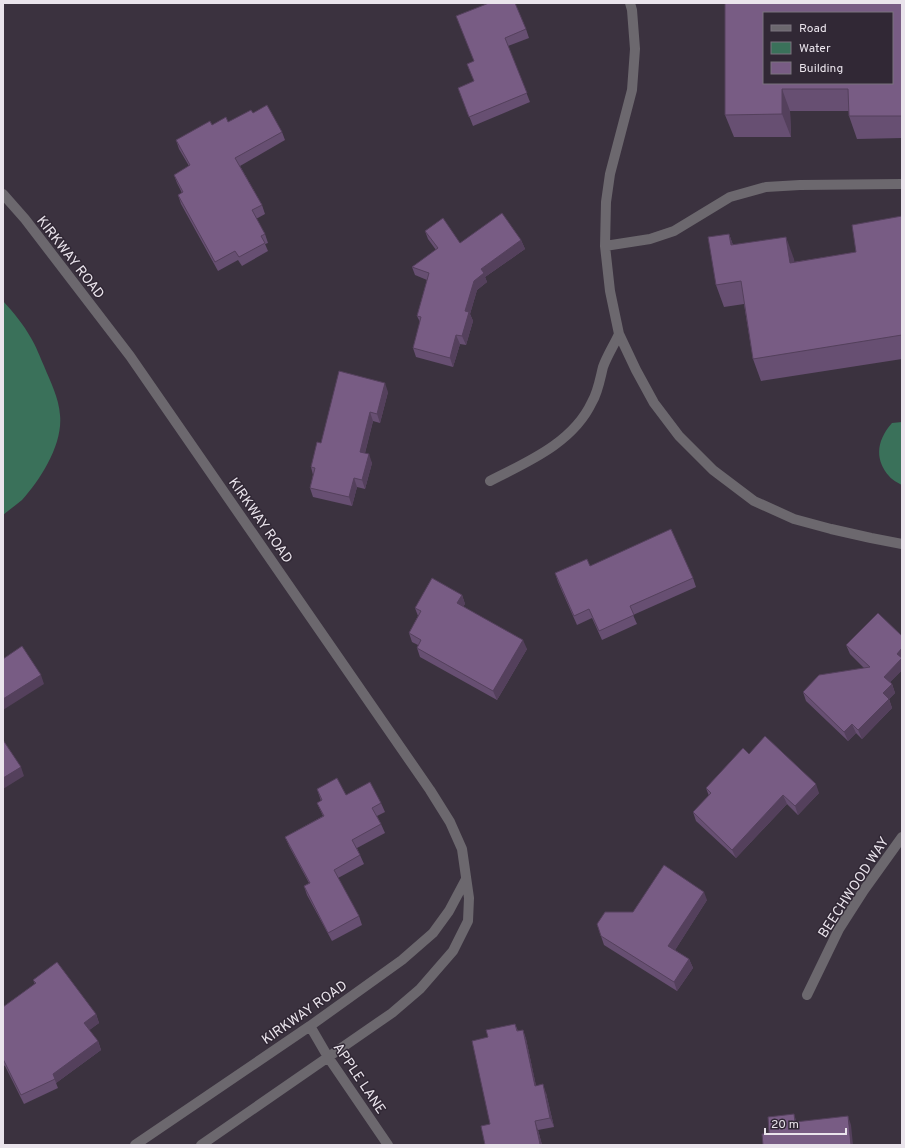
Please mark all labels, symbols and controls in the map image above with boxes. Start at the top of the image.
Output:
legend [763,12,893,84]
text: Road [799,21,827,37]
text: Water [799,41,831,57]
text: Building [799,61,843,77]
street label: KIRKWAY ROAD [32,213,107,303]
street label: KIRKWAY ROAD [224,475,295,567]
street label: BEECHWOOD WAY [815,834,893,942]
street label: KIRKWAY ROAD [259,978,351,1049]
street label: APPLE LANE [329,1040,389,1118]
scale bar [765,1110,846,1136]
text: 20 m [771,1117,799,1133]

